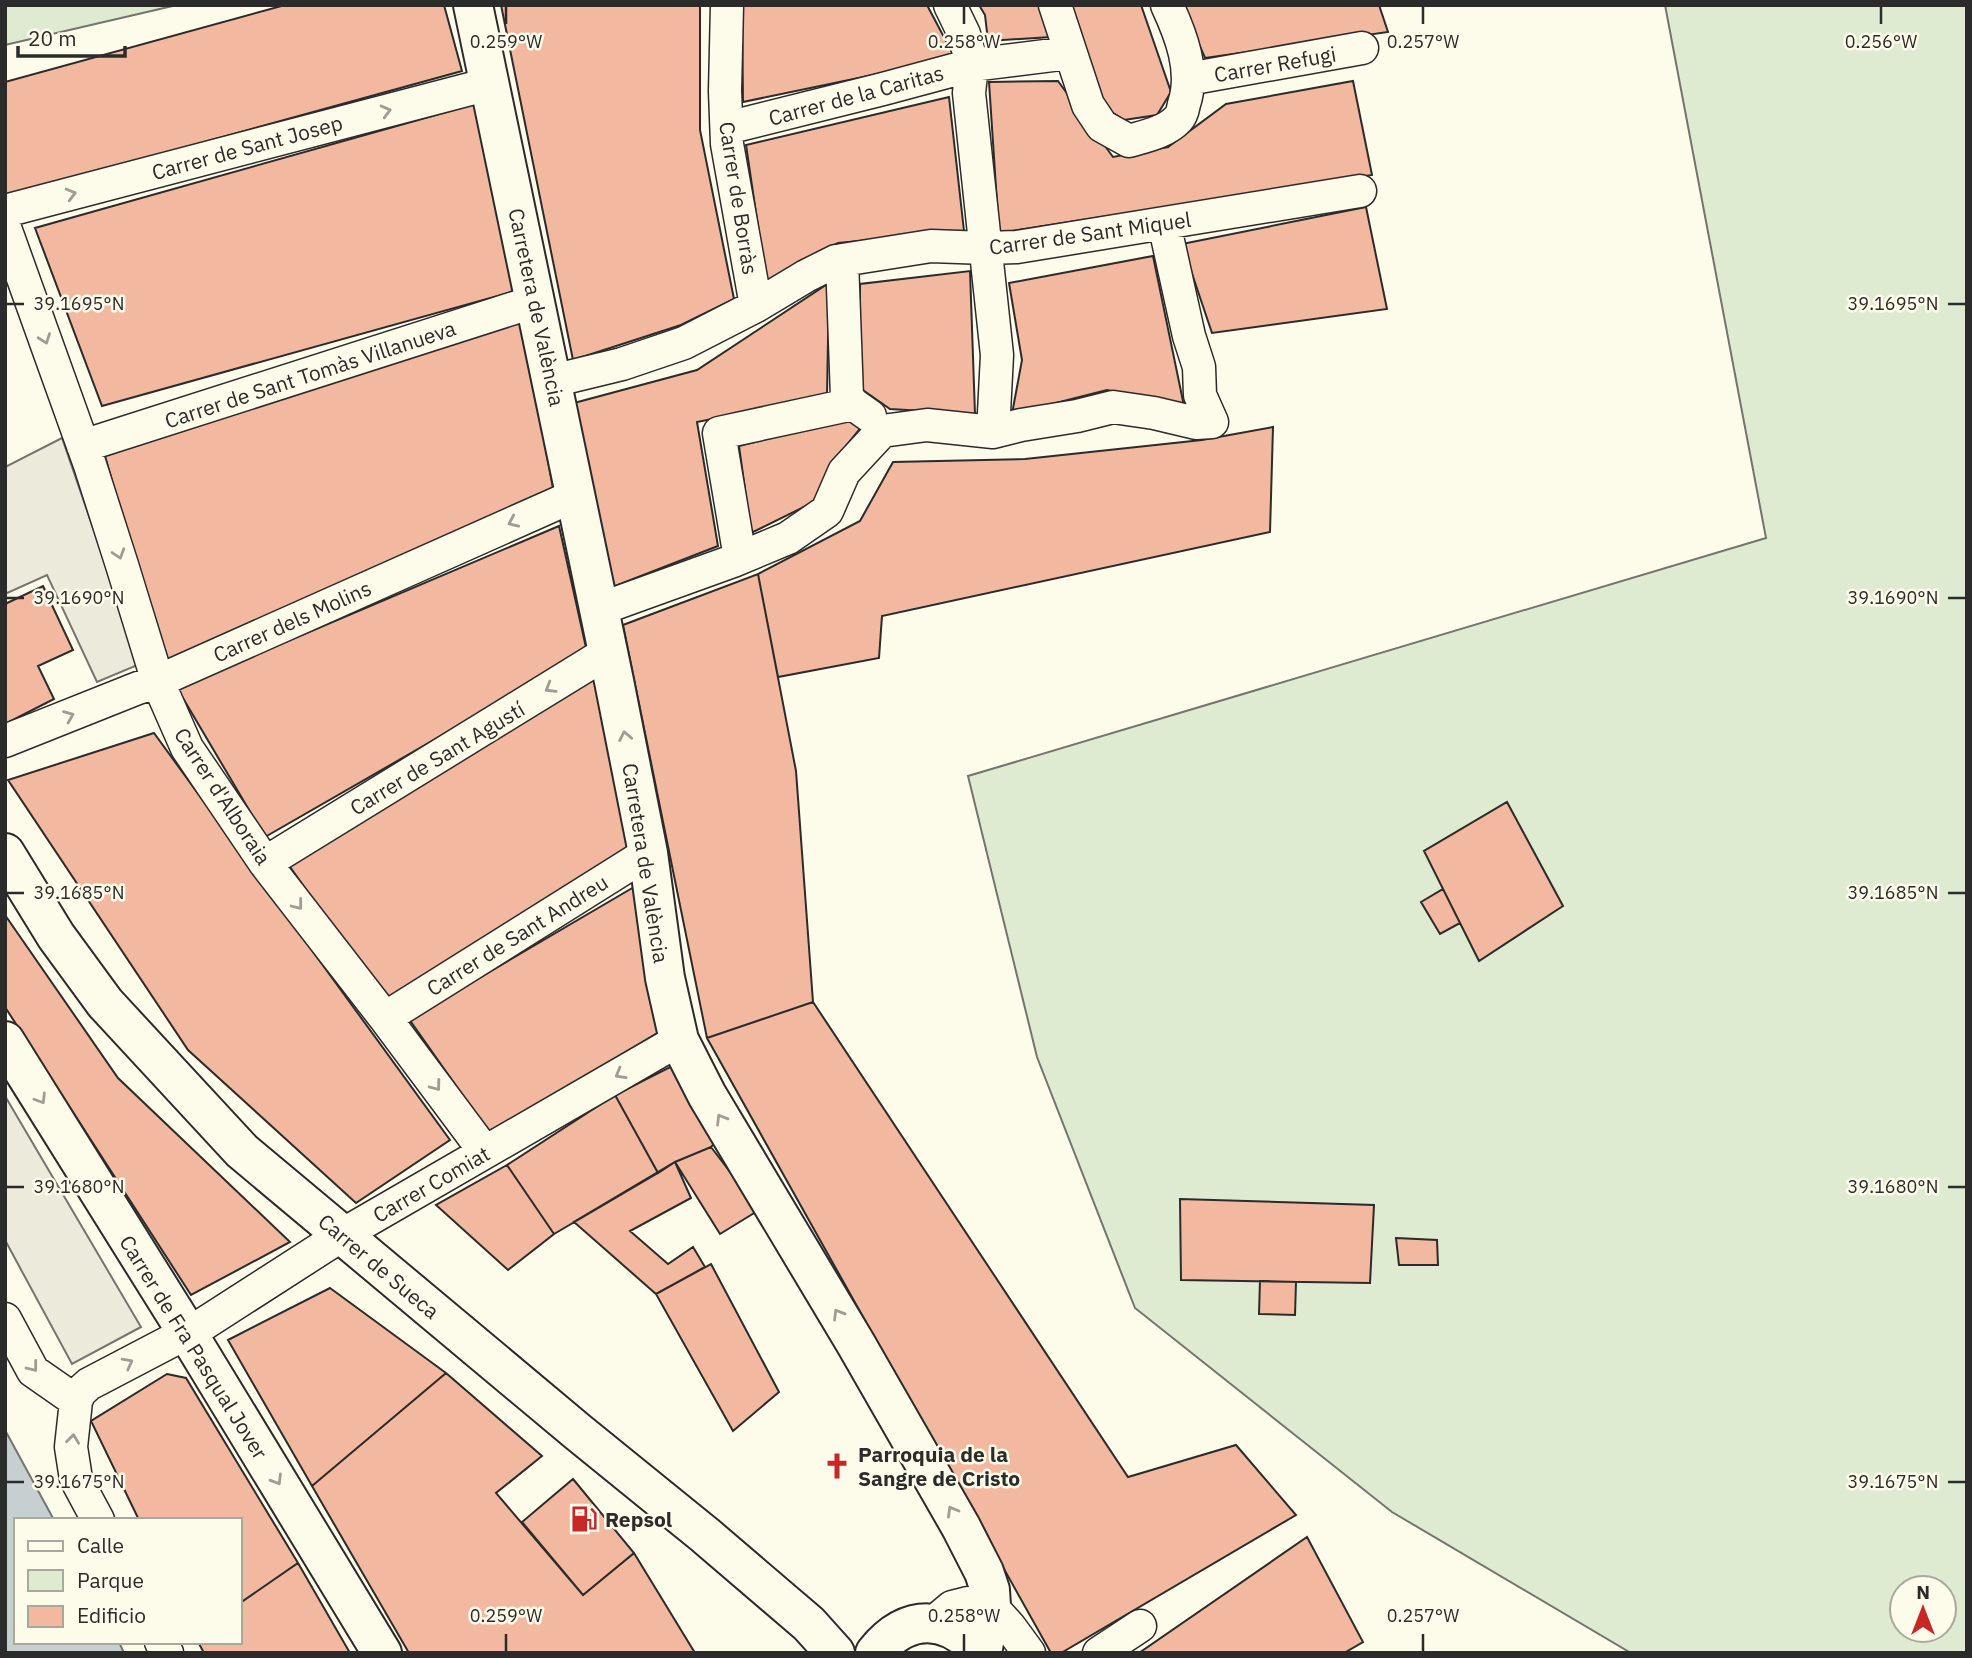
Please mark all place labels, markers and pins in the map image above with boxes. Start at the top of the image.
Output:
place label: Parroquia de la Sangre de Cristo [858,1440,1020,1492]
church icon: Parroquia de la Sangre de Cristo [822,1451,852,1481]
fuel station icon: Repsol [569,1504,599,1534]
place label: Repsol [605,1505,672,1533]

